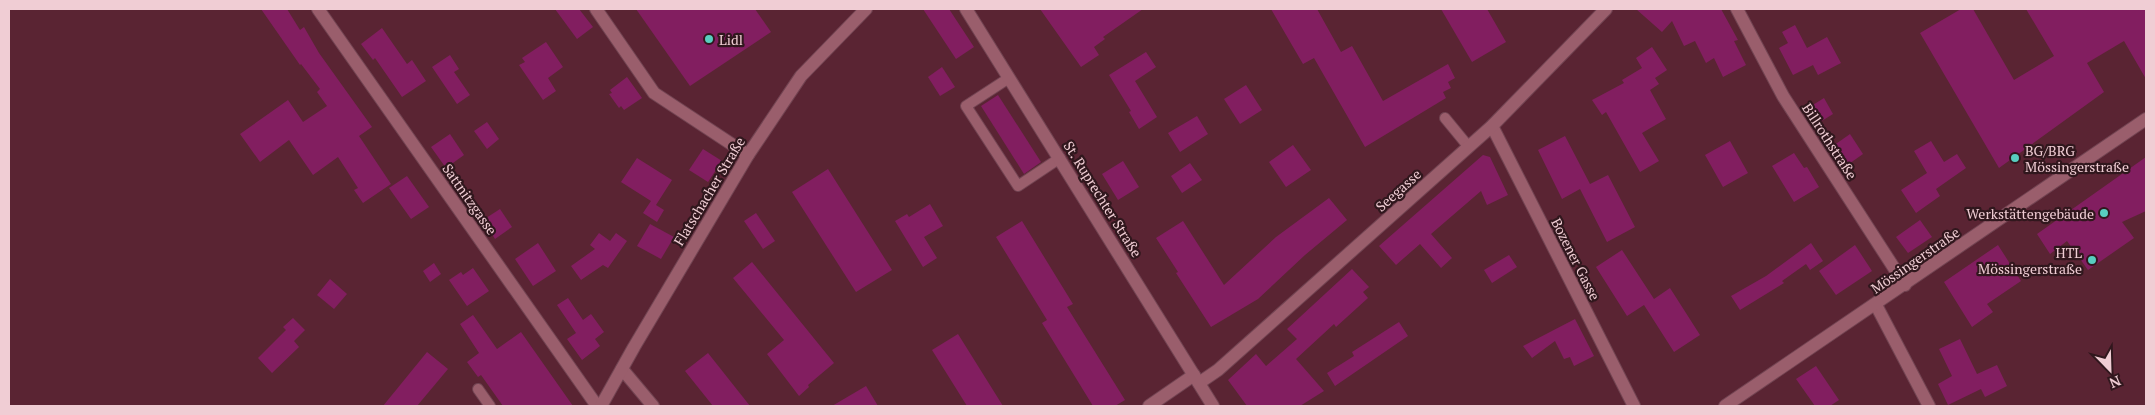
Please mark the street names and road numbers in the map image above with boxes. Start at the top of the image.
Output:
street label: Billrothstraße [1798,99,1862,183]
street label: Flatschacher Straße [669,133,749,249]
street label: St. Ruprechter Straße [1060,137,1146,261]
street label: Sattnitzgasse [438,160,502,238]
street label: Seegasse [1371,164,1425,216]
street label: Bozener Gasse [1547,215,1605,303]
street label: Mössingerstraße [1867,222,1963,298]

